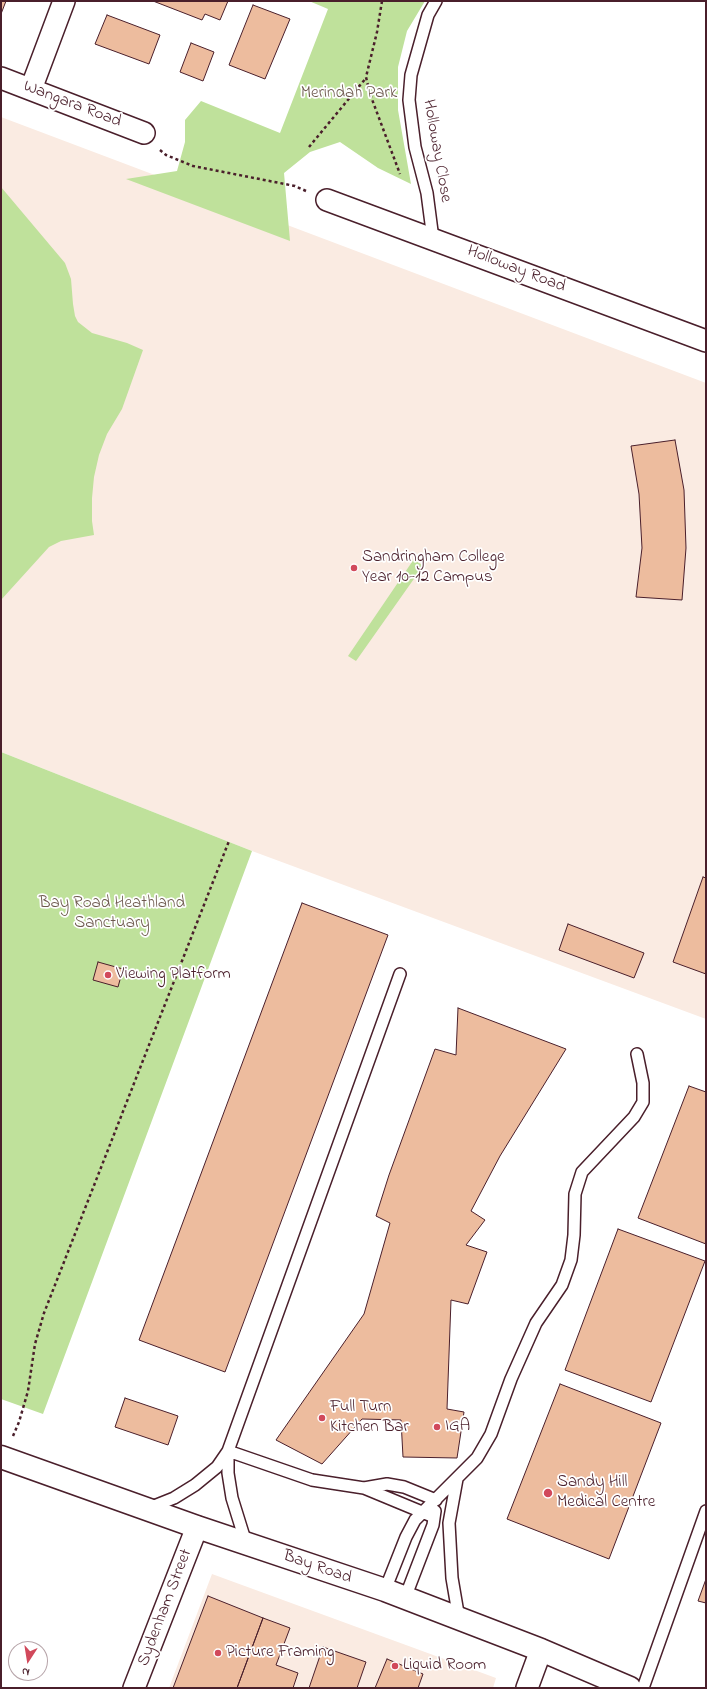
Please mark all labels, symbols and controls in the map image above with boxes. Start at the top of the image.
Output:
street label: Wangara Road [20,77,124,133]
park label: Merindah Park [301,84,397,104]
street label: Holloway Close [417,98,455,204]
street label: Holloway Road [464,242,568,298]
place label: Sandringham College Year 10-12 Campus [362,548,505,588]
marker: Sandringham College Year 10-12 Campus [349,563,359,573]
park label: Bay Road Heathland Sanctuary [39,894,185,934]
place label: Viewing Platform [116,965,231,985]
marker: Viewing Platform [103,970,113,980]
place label: Full Turn Kitchen Bar [330,1398,409,1438]
marker: Full Turn Kitchen Bar [317,1413,327,1423]
place label: IGA [445,1417,470,1437]
marker: IGA [432,1422,442,1432]
place label: Sandy Hill Medical Centre [557,1473,655,1513]
marker: Sandy Hill Medical Centre [542,1487,554,1499]
street label: Sydenham Street [134,1546,198,1670]
street label: Bay Road [280,1547,354,1589]
north arrow [8,1641,48,1681]
place label: Picture Framing [226,1643,334,1663]
marker: Picture Framing [213,1648,223,1658]
place label: Liquid Room [403,1656,486,1676]
marker: Liquid Room [390,1661,400,1671]
text: N [20,1663,31,1680]

